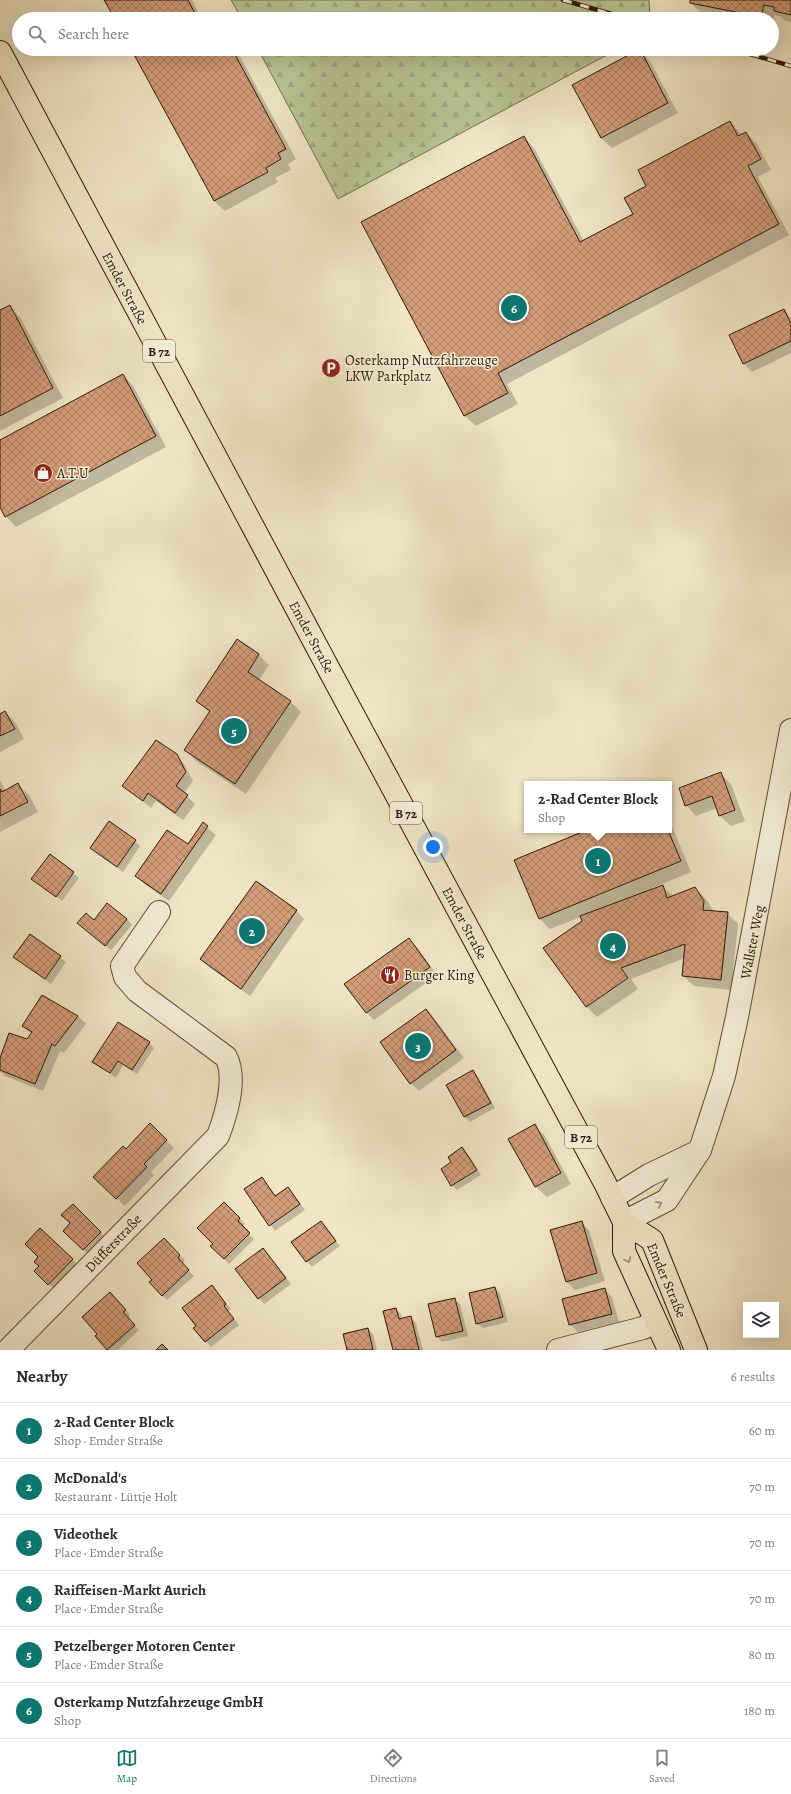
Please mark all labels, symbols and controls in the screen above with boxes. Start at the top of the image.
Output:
search box [12,12,779,56]
icon: search [26,23,48,45]
text: Search here [58,24,129,44]
street label: Emder Straße [97,249,152,328]
pin: 6 [501,293,527,323]
road number: B 72 [143,340,175,362]
place label: Osterkamp Nutzfahrzeuge LKW Parkplatz [345,351,498,386]
parking icon: Osterkamp Nutzfahrzeuge LKW Parkplatz [320,357,342,379]
shop icon: A.T.U [32,462,54,484]
place label: A.T.U [56,464,89,483]
street label: Emder Straße [284,598,339,677]
pin: 5 [221,716,247,746]
popup [524,781,672,833]
text: 2-Rad Center Block [538,789,658,809]
road number: B 72 [390,802,422,824]
text: Shop [538,809,565,826]
your location [423,837,443,857]
pin: 1 [585,846,611,876]
street label: Emder Straße [437,884,492,963]
street label: Wallster Weg [736,903,769,982]
pin: 2 [239,916,265,946]
pin: 4 [600,931,626,961]
restaurant icon: Burger King [379,964,401,986]
place label: Burger King [404,966,474,985]
pin: 3 [405,1031,431,1061]
road number: B 72 [565,1126,597,1148]
one-way arrow [655,1201,662,1209]
street label: Düfferstraße [81,1210,146,1277]
street label: Emder Straße [642,1240,691,1321]
one-way arrow [623,1256,631,1263]
map controls [743,1302,779,1338]
button: layers [743,1302,779,1338]
text: Nearby [16,1365,67,1388]
text: 6 results [731,1368,775,1385]
text: 2-Rad Center Block [54,1412,174,1432]
text: 1 [27,1422,31,1439]
text: 60 m [749,1422,775,1439]
text: Shop · Emder Straße [54,1432,163,1449]
text: McDonald's [54,1468,127,1488]
text: 2 [26,1478,32,1495]
text: 70 m [749,1478,775,1495]
text: Restaurant · Lüttje Holt [54,1488,177,1505]
text: Videothek [54,1524,117,1544]
text: 3 [26,1534,32,1551]
text: 70 m [749,1534,775,1551]
text: Place · Emder Straße [54,1544,163,1561]
text: Raiffeisen-Markt Aurich [54,1580,206,1600]
text: 4 [26,1590,32,1607]
text: 70 m [749,1590,775,1607]
text: Place · Emder Straße [54,1600,163,1617]
text: Petzelberger Motoren Center [54,1636,235,1656]
text: 5 [26,1646,32,1663]
text: 80 m [748,1646,775,1663]
text: Place · Emder Straße [54,1656,163,1673]
text: Osterkamp Nutzfahrzeuge GmbH [54,1692,263,1712]
text: 6 [26,1702,32,1719]
text: 180 m [744,1702,775,1719]
text: Shop [54,1712,81,1729]
tab: Map [116,1747,138,1786]
tab: Directions [370,1747,417,1786]
tab: Saved [649,1747,675,1786]

